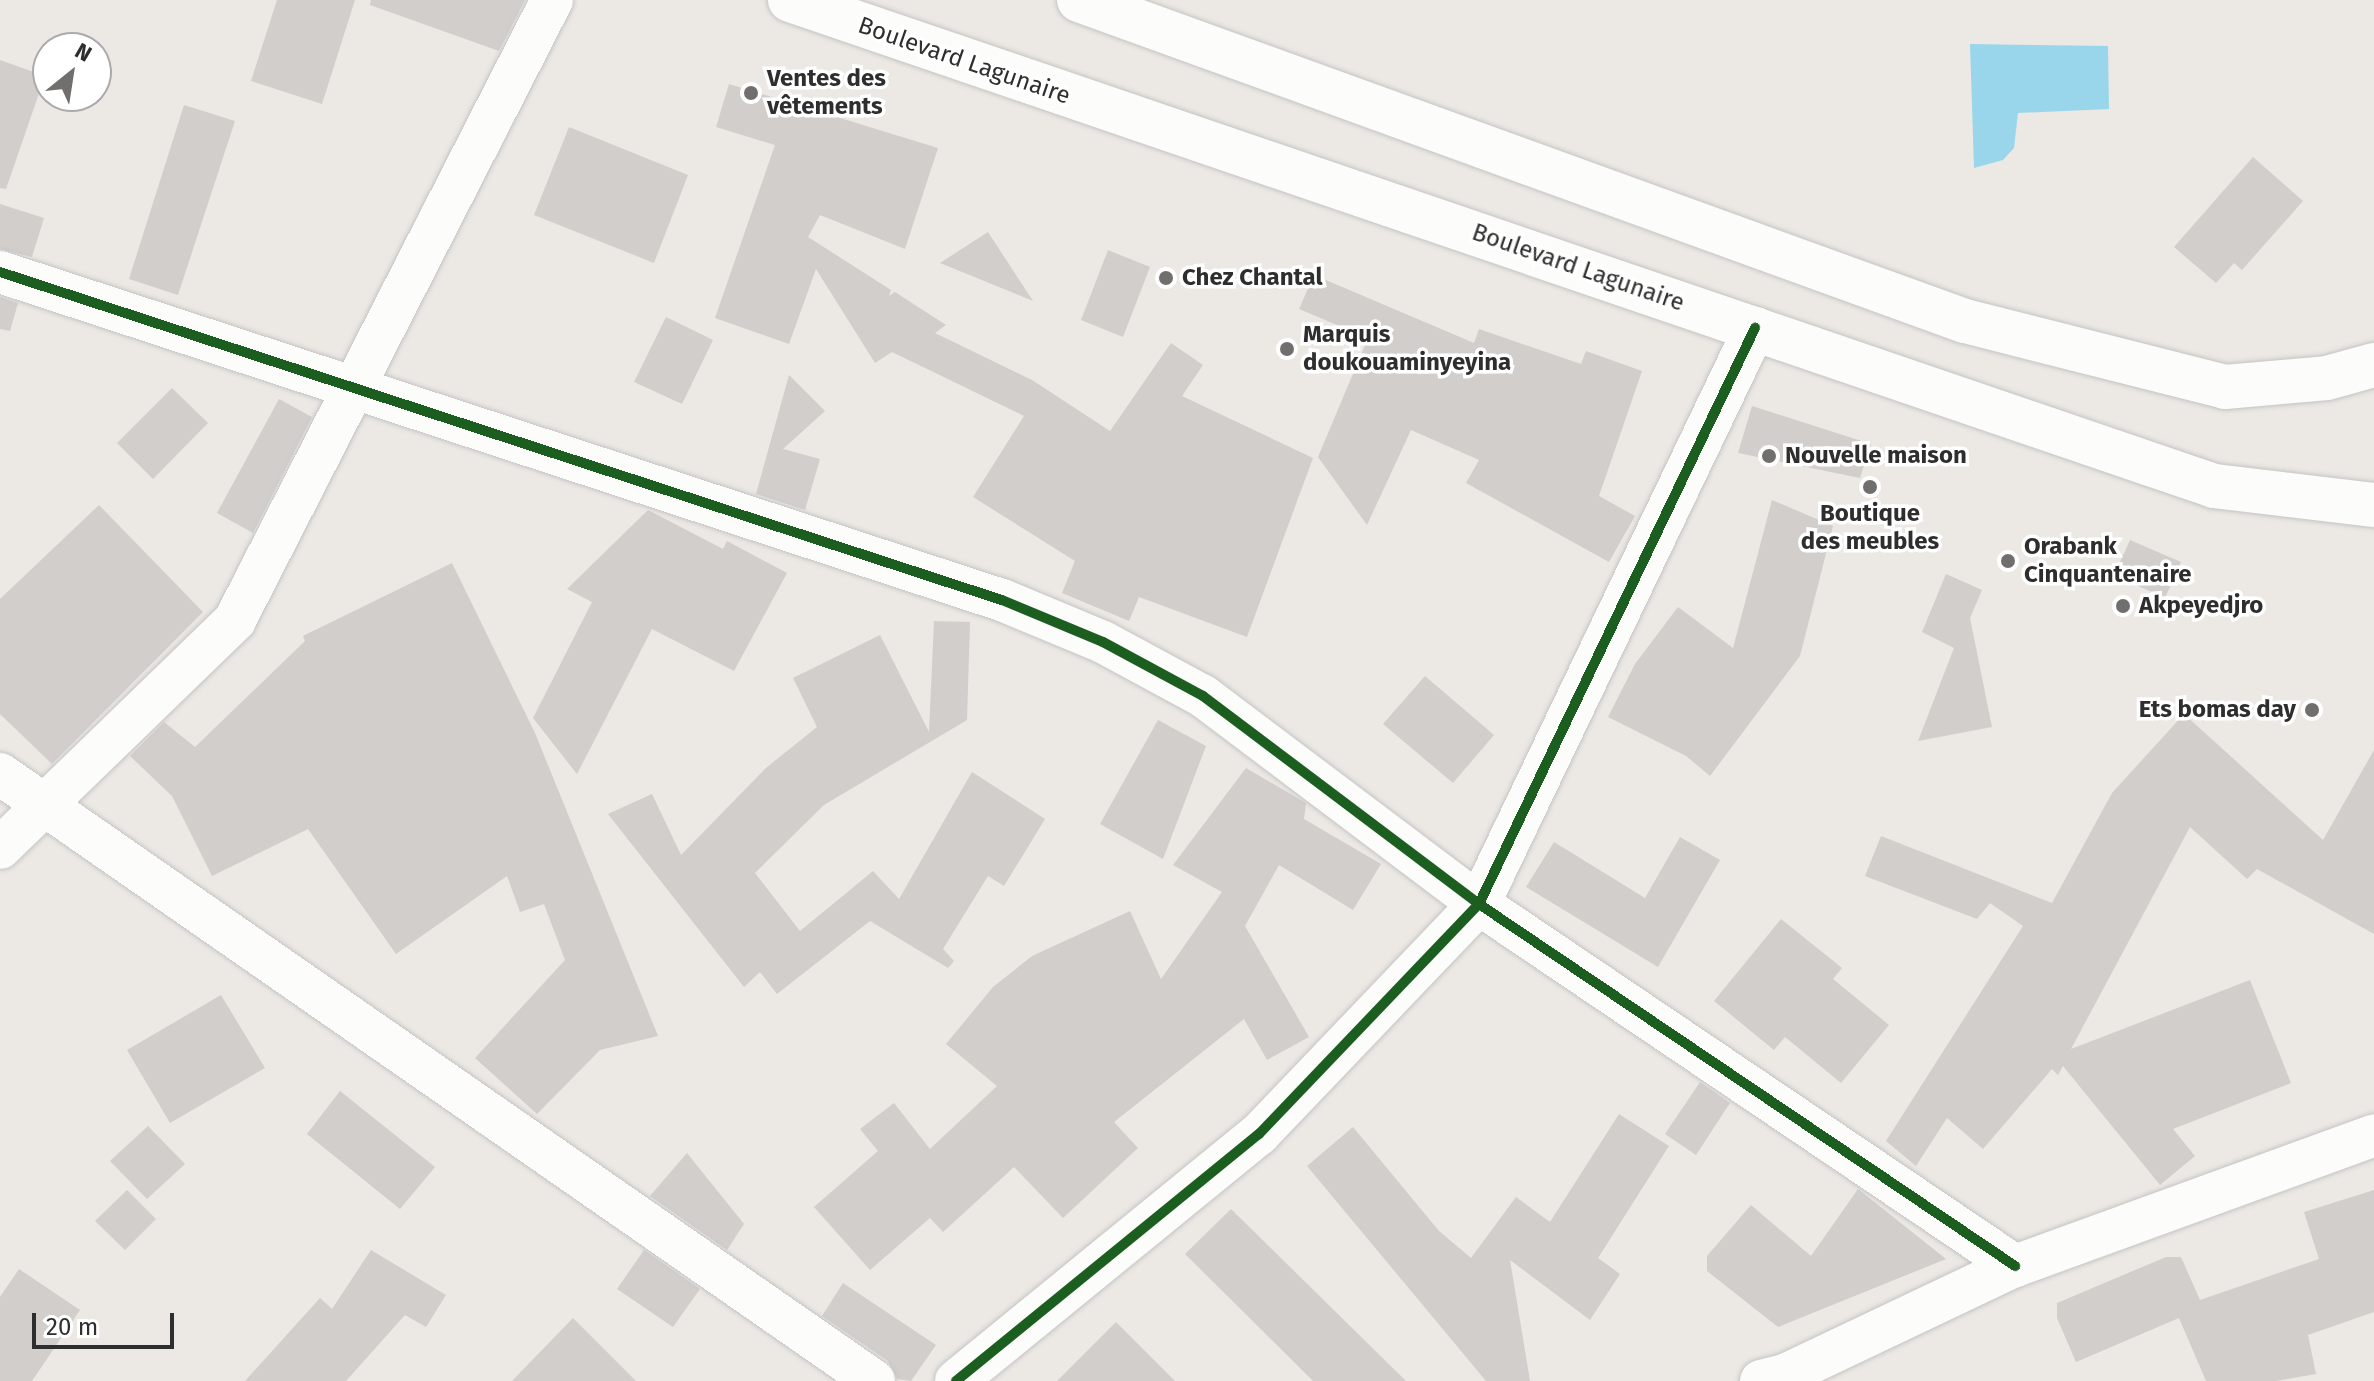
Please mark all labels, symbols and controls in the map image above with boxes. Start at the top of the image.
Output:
street label: Boulevard Lagunaire [854,11,1074,111]
north arrow [32,32,112,112]
text: N [70,37,96,68]
place label: Ventes des vêtements [767,65,886,121]
marker: Ventes des vêtements [742,84,760,102]
street label: Boulevard Lagunaire [1468,218,1688,318]
place label: Chez Chantal [1182,264,1323,292]
marker: Chez Chantal [1157,269,1175,287]
place label: Marquis doukouaminyeyina [1303,321,1511,377]
marker: Marquis doukouaminyeyina [1278,340,1296,358]
place label: Nouvelle maison [1785,442,1967,470]
marker: Nouvelle maison [1760,447,1778,465]
marker: Boutique des meubles [1861,478,1879,496]
place label: Boutique des meubles [1801,500,1939,556]
place label: Orabank Cinquantenaire [2024,533,2192,589]
marker: Orabank Cinquantenaire [1999,552,2017,570]
place label: Akpeyedjro [2139,592,2263,620]
marker: Akpeyedjro [2114,597,2132,615]
place label: Ets bomas day [2139,696,2296,724]
marker: Ets bomas day [2303,701,2321,719]
scale bar [36,1297,178,1347]
text: 20 m [46,1313,98,1341]

